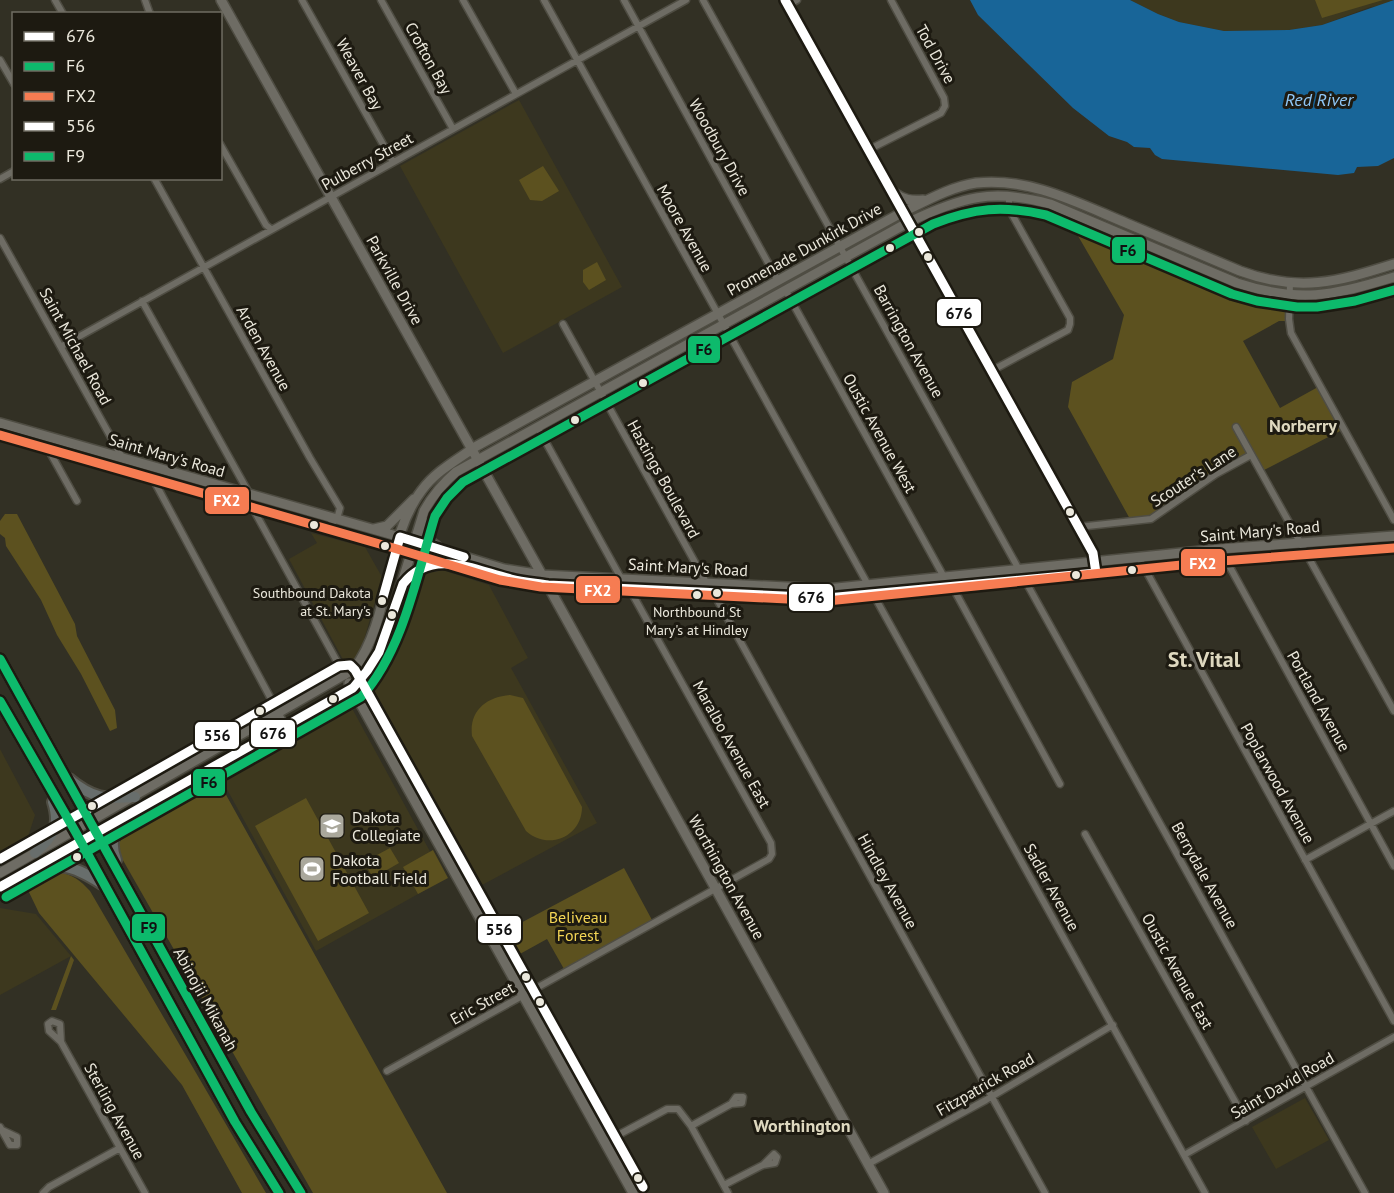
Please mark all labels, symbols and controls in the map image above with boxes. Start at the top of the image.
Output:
legend [12,12,222,180]
street label: Crofton Bay [401,19,457,98]
street label: Tod Drive [912,21,960,87]
text: 676 [66,24,95,47]
street label: Weaver Bay [332,35,388,114]
text: F6 [66,54,85,77]
text: FX2 [66,84,96,107]
water label: Red River [1285,88,1354,111]
street label: Woodbury Drive [685,95,755,199]
text: 556 [66,114,95,137]
street label: Pulberry Street [318,127,417,194]
text: F9 [66,144,85,167]
street label: Moore Avenue [653,181,717,275]
street label: Promenade Dunkirk Drive [723,198,885,300]
unlabelled marker [913,226,925,238]
street label: Parkville Drive [362,232,428,328]
line badge: F6 [1111,236,1146,264]
text: F6 [1119,240,1137,260]
unlabelled marker [884,242,896,254]
unlabelled marker [922,251,934,263]
street label: Barrington Avenue [870,281,948,401]
street label: Saint Michael Road [36,284,116,408]
line badge: 676 [936,298,982,327]
street label: Arden Avenue [232,302,296,394]
text: 676 [945,303,973,323]
line badge: F6 [687,335,721,364]
text: F6 [695,339,713,359]
street label: Oustic Avenue West [839,370,921,497]
unlabelled marker [637,377,649,389]
unlabelled marker [569,414,581,426]
district label: Norberry [1269,414,1337,437]
street label: Hastings Boulevard [623,416,705,542]
street label: Saint Mary's Road [107,429,227,481]
street label: Scouter's Lane [1147,441,1239,511]
line badge: FX2 [204,486,250,515]
text: FX2 [213,490,241,510]
unlabelled marker [1064,506,1076,518]
street label: Saint Mary's Road [1199,516,1321,546]
unlabelled marker [308,519,320,531]
unlabelled marker [379,540,391,552]
line badge: FX2 [1180,548,1226,577]
text: FX2 [1189,553,1217,573]
street label: Saint Mary's Road [628,554,748,580]
unlabelled marker [1126,564,1138,576]
unlabelled marker [1070,569,1082,581]
line badge: FX2 [575,575,621,604]
text: FX2 [584,580,612,600]
line badge: 676 [788,583,834,612]
place label: Southbound Dakota at St. Mary's [253,584,371,620]
unlabelled marker [711,587,723,599]
text: 676 [797,587,825,607]
marker: Northbound St Mary's at Hindley [691,589,703,601]
marker: Southbound Dakota at St. Mary's [376,595,388,607]
place label: Northbound St Mary's at Hindley [646,603,749,639]
unlabelled marker [386,609,398,621]
district label: St. Vital [1168,645,1241,673]
street label: Portland Avenue [1283,647,1355,755]
street label: Maralbo Avenue East [689,677,776,812]
unlabelled marker [327,693,339,705]
unlabelled marker [254,705,266,717]
line badge: 676 [250,719,296,748]
street label: Poplarwood Avenue [1237,719,1319,847]
line badge: 556 [194,721,240,750]
text: 676 [259,723,287,743]
text: 556 [203,725,231,745]
line badge: F6 [192,768,226,797]
text: F6 [200,772,218,792]
unlabelled marker [86,800,98,812]
place label: Dakota Collegiate [352,807,421,845]
school or university icon: Dakota Collegiate [317,811,347,841]
street label: Worthington Avenue [685,811,769,943]
street label: Berrydale Avenue [1167,818,1243,932]
street label: Hindley Avenue [854,830,922,932]
street label: Sadler Avenue [1020,840,1084,934]
place label: Dakota Football Field [332,850,427,888]
unlabelled marker [71,851,83,863]
sports icon: Dakota Football Field [297,854,327,884]
park label: Beliveau Forest [549,907,607,945]
street label: Oustic Avenue East [1138,910,1218,1033]
line badge: F9 [131,913,166,942]
line badge: 556 [477,915,522,944]
text: F9 [140,917,158,937]
text: 556 [485,919,513,939]
street label: Abinojii Mikanah [169,944,243,1054]
unlabelled marker [520,971,532,983]
street label: Eric Street [446,977,518,1029]
unlabelled marker [534,996,546,1008]
street label: Saint David Road [1227,1047,1337,1123]
street label: Fitzpatrick Road [933,1048,1037,1120]
street label: Sterling Avenue [80,1059,150,1163]
district label: Worthington [753,1114,851,1137]
unlabelled marker [632,1172,644,1184]

